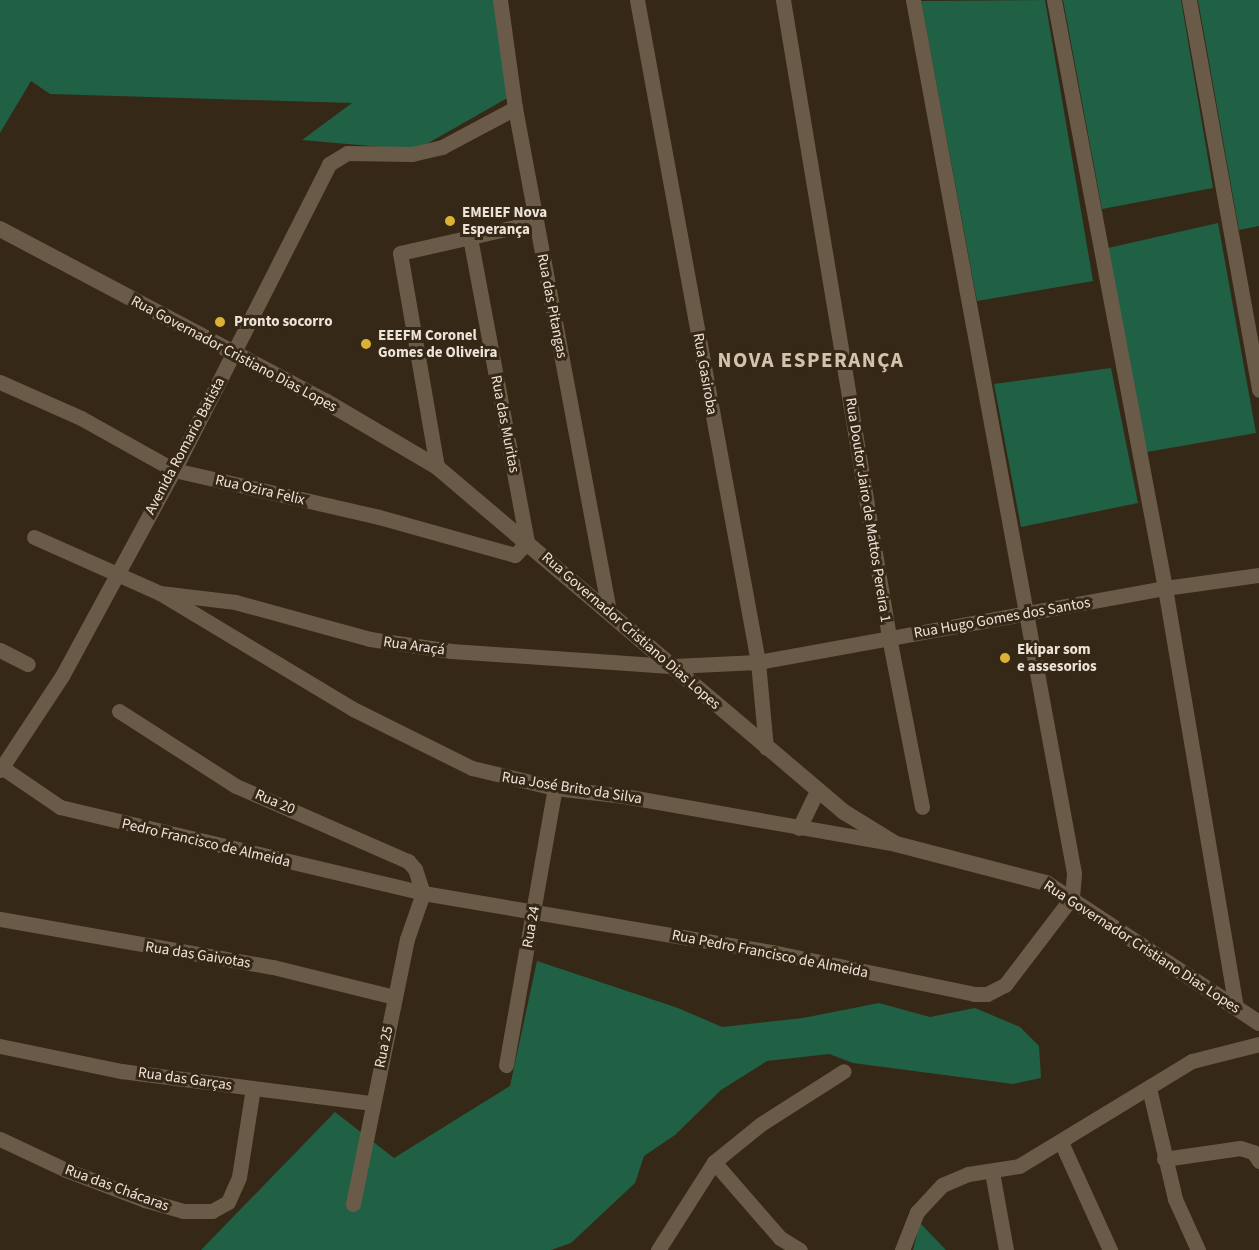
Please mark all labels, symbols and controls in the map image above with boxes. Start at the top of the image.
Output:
place label: EMEIEF Nova Esperança [462,203,547,238]
marker: EMEIEF Nova Esperança [443,214,457,228]
street label: Rua das Pitangas [533,252,571,360]
street label: Rua Governador Cristiano Dias Lopes [128,292,340,416]
marker: Pronto socorro [211,313,229,331]
place label: Pronto socorro [234,313,332,331]
place label: EEEFM Coronel Gomes de Oliveira [378,326,497,361]
street label: Rua Gasiroba [689,332,721,416]
marker: EEEFM Coronel Gomes de Oliveira [359,337,373,351]
district label: NOVA ESPERANÇA [718,347,904,373]
street label: Avenida Romario Batista [141,374,229,518]
street label: Rua das Muritas [487,374,523,474]
street label: Rua Doutor Jairo de Mattos Pereira 1 [841,396,895,624]
street label: Rua Ozira Felix [213,471,307,509]
street label: Rua Governador Cristiano Dias Lopes [538,549,724,713]
street label: Rua Hugo Gomes dos Santos [912,594,1092,642]
street label: Rua Araçá [382,633,446,659]
place label: Ekipar som e assesorios [1017,640,1097,675]
marker: Ekipar som e assesorios [998,651,1012,665]
street label: Rua José Brito da Silva [501,768,643,808]
street label: Rua 20 [252,785,298,819]
street label: Pedro Francisco de Almeida [120,815,292,871]
street label: Rua Governador Cristiano Dias Lopes [1040,877,1244,1017]
street label: Rua 24 [518,905,544,949]
street label: Rua Pedro Francisco de Almeida [670,926,870,982]
street label: Rua das Gaivotas [144,938,252,972]
street label: Rua 25 [371,1025,397,1069]
street label: Rua das Garças [137,1063,233,1095]
street label: Rua das Chácaras [62,1161,172,1215]

